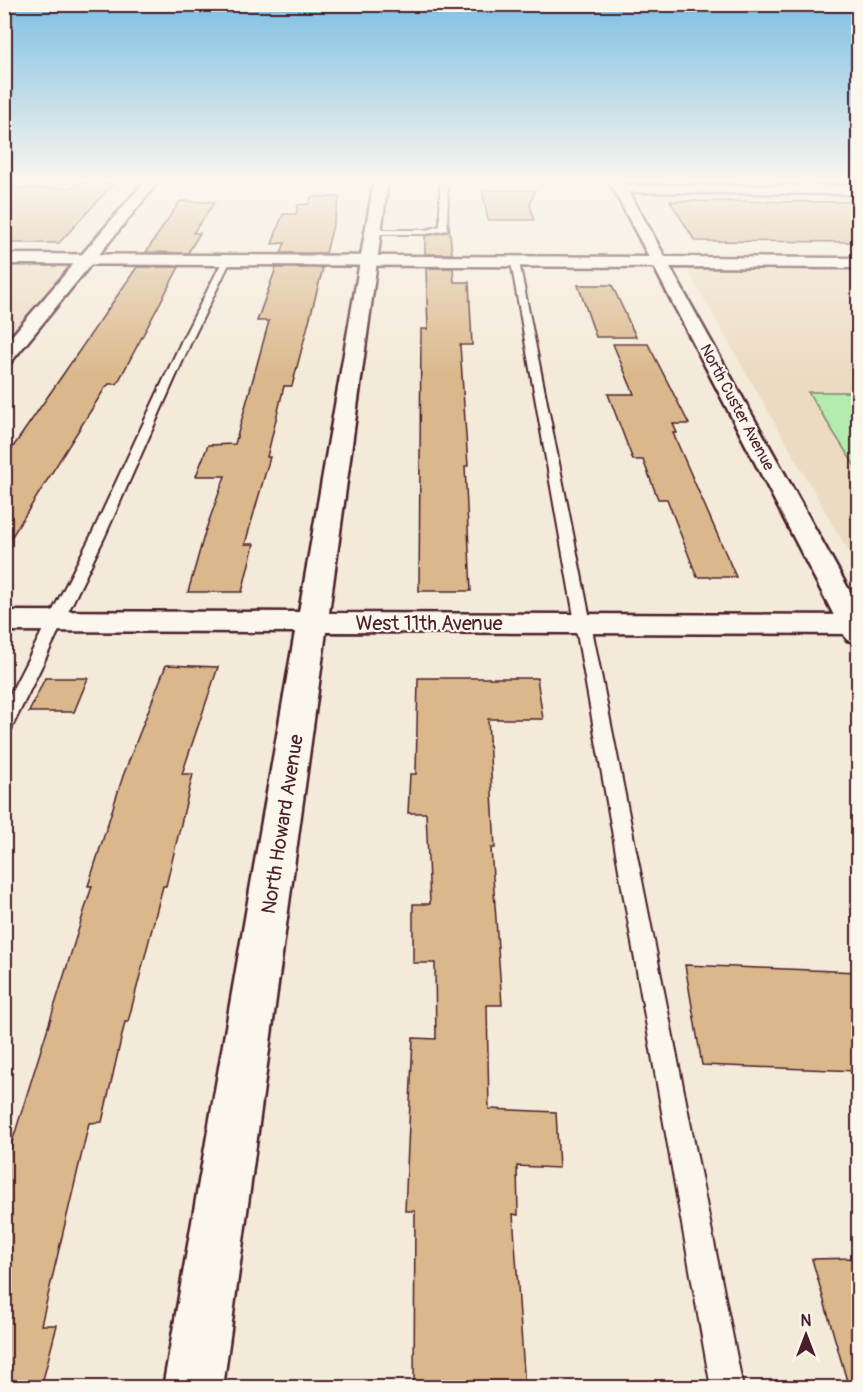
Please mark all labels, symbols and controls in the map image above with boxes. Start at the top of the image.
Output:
street label: North Custer Avenue [695,341,779,474]
street label: West 11th Avenue [355,611,503,636]
street label: North Howard Avenue [256,732,309,916]
north arrow [776,1305,836,1365]
text: N [801,1311,812,1331]

